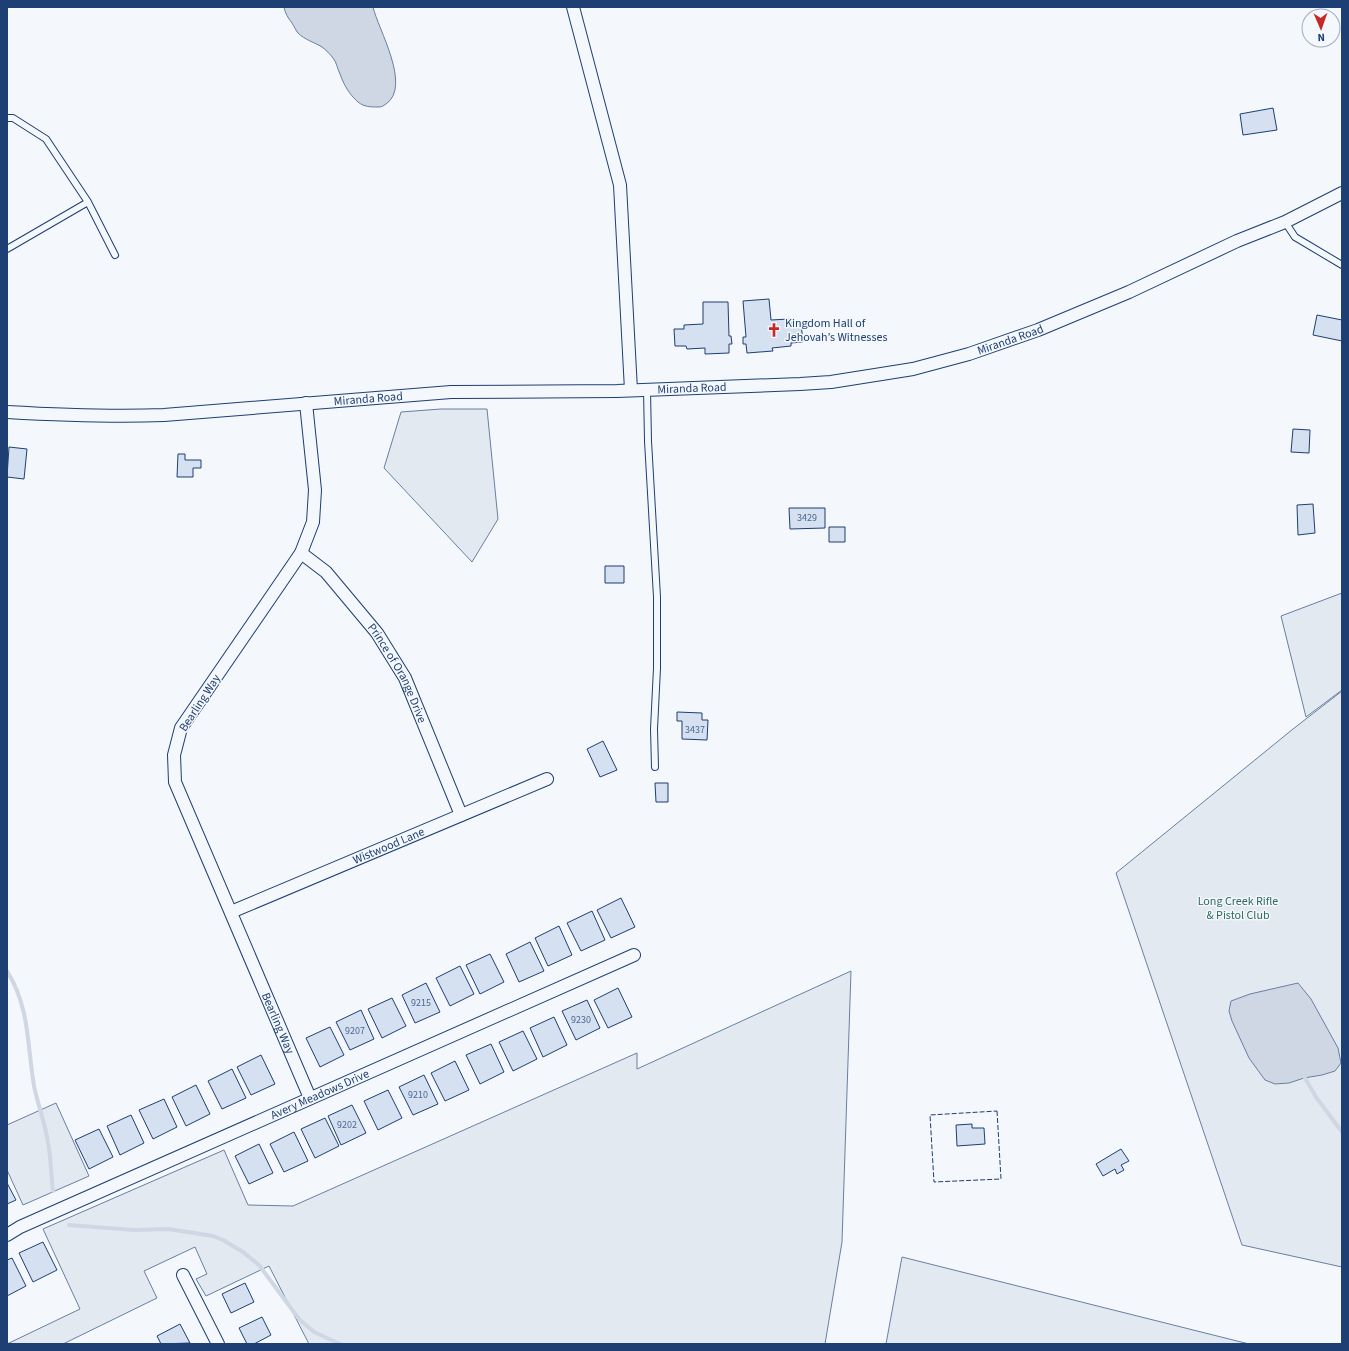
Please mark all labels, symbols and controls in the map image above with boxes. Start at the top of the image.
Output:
north arrow [1301,8,1341,48]
text: N [1317,30,1325,45]
place label: Kingdom Hall of Jehovah’s Witnesses [785,315,887,346]
street label: Miranda Road [975,320,1046,359]
church icon: Kingdom Hall of Jehovah’s Witnesses [766,322,782,338]
street label: Miranda Road [657,378,727,398]
street label: Miranda Road [333,387,403,410]
house number: 3429 [797,511,817,525]
street label: Prince of Orange Drive [364,619,431,725]
street label: Bearling Way [175,671,225,735]
house number: 3437 [685,723,705,737]
street label: Wistwood Lane [350,823,427,868]
park label: Long Creek Rifle & Pistol Club [1198,893,1278,924]
street label: Bearling Way [257,990,299,1057]
house number: 9215 [411,996,431,1010]
house number: 9230 [571,1013,591,1027]
house number: 9207 [345,1024,365,1038]
street label: Avery Meadows Drive [268,1065,372,1124]
house number: 9210 [408,1088,428,1102]
house number: 9202 [337,1118,357,1132]

